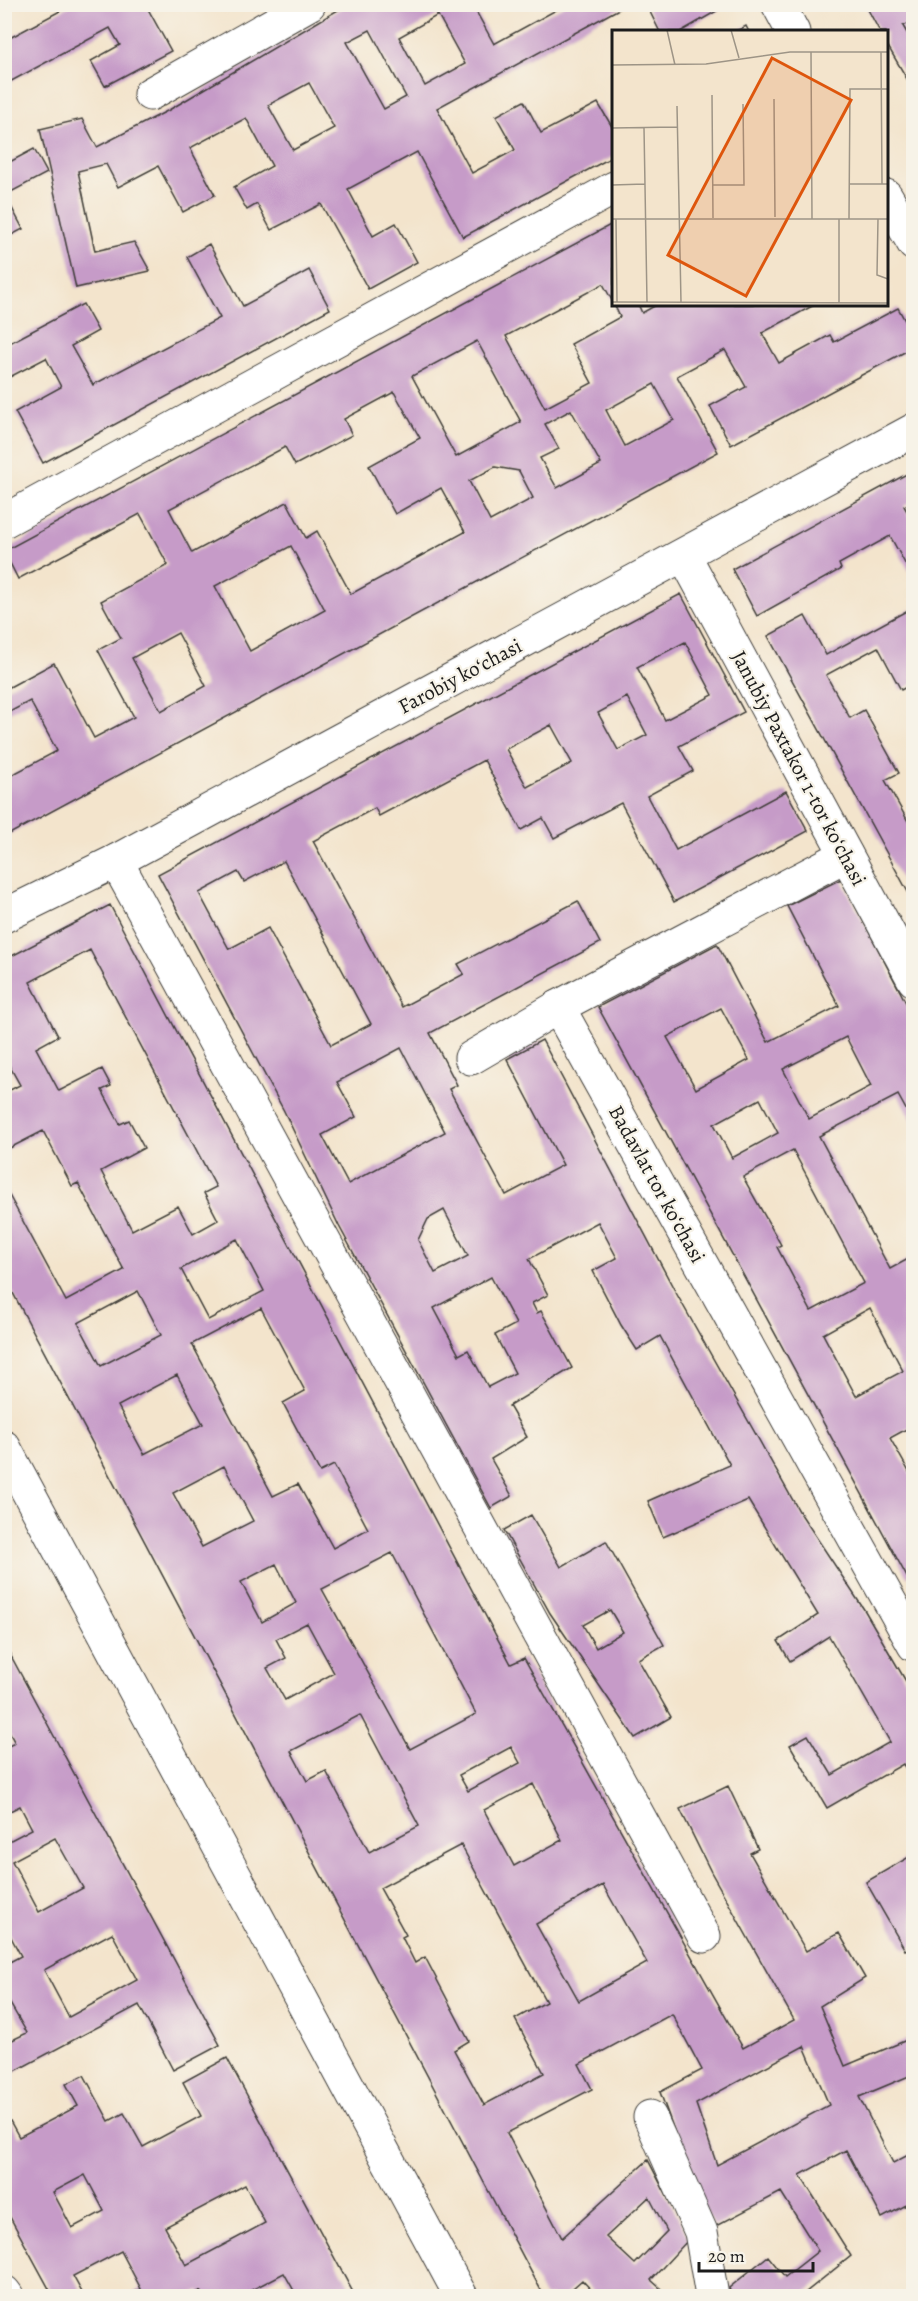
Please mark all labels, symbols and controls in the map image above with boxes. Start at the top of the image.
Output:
inset map [612,30,888,306]
street label: Farobiy koʻchasi [393,632,527,720]
street label: Janubiy Paxtakor 1-tor koʻchasi [725,646,873,891]
street label: Badavlat tor koʻchasi [602,1100,712,1268]
scale bar [699,2235,813,2273]
text: 20 m [708,2244,745,2268]

